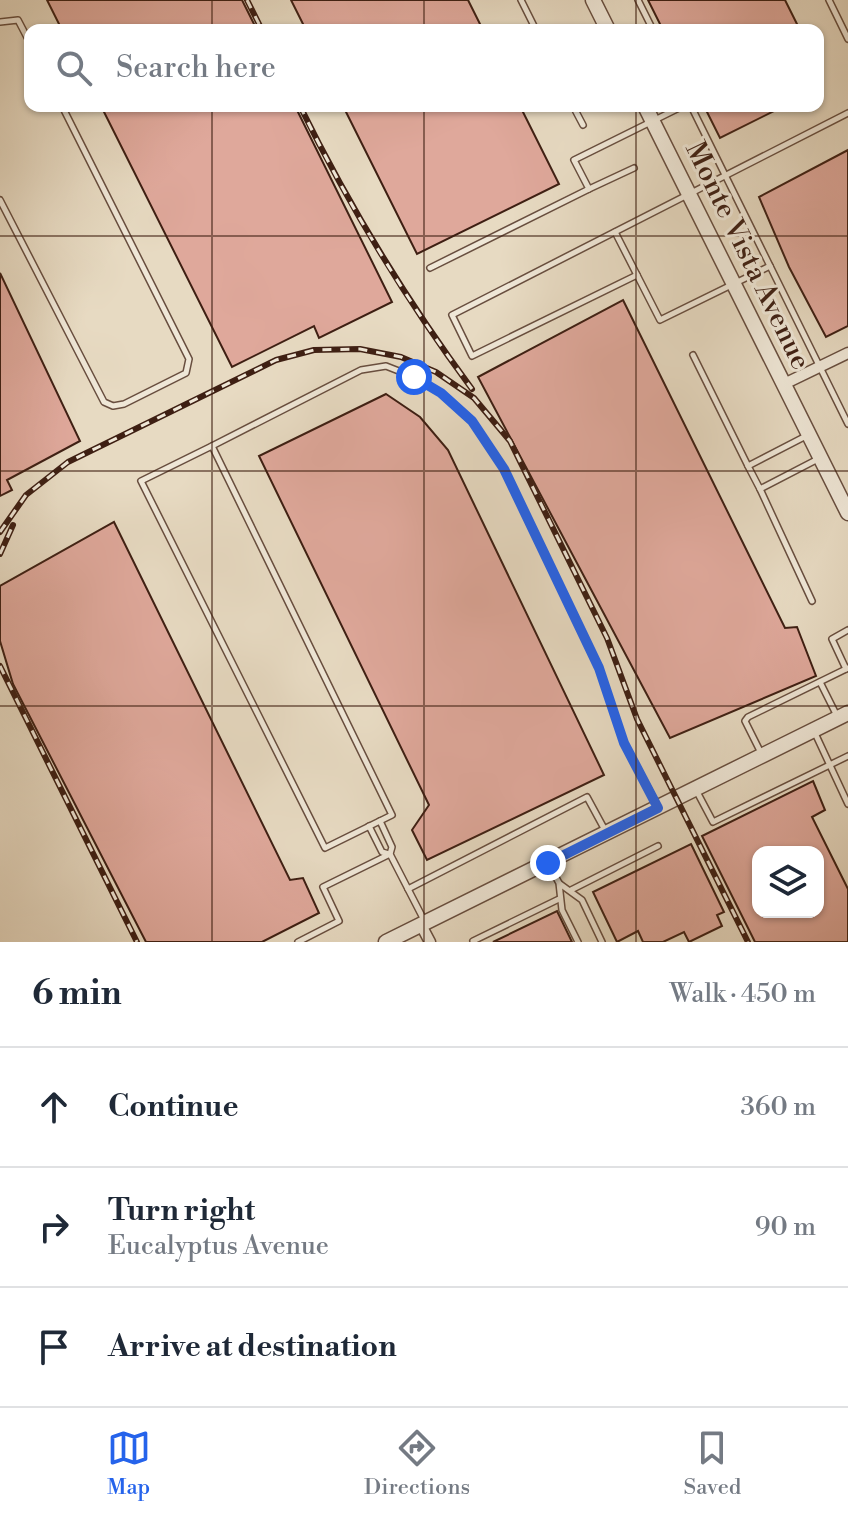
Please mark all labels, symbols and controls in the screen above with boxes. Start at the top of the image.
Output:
search box [24,24,824,112]
icon: search [52,46,96,90]
text: Search here [116,49,276,87]
street label: Monte Vista Avenue [677,136,818,375]
route start [396,359,432,395]
route end [530,845,566,881]
map controls [752,846,824,918]
button: layers [752,846,824,918]
text: 6 min [32,973,122,1015]
text: Walk · 450 m [669,978,816,1010]
icon: ahead [32,1085,76,1129]
text: Continue [108,1088,239,1126]
text: 360 m [741,1091,816,1123]
text: Turn right [108,1192,255,1230]
icon: right [32,1205,76,1249]
text: 90 m [755,1211,816,1243]
text: Eucalyptus Avenue [108,1230,329,1262]
icon: arrive [32,1325,76,1369]
text: Arrive at destination [108,1328,397,1366]
tab: Map [107,1426,151,1501]
tab: Directions [364,1426,470,1501]
tab: Saved [684,1426,741,1501]

